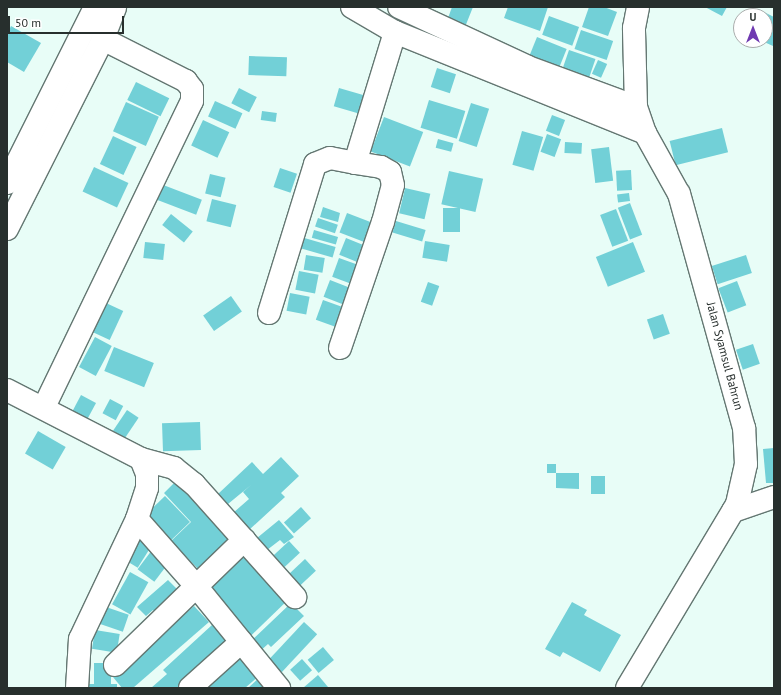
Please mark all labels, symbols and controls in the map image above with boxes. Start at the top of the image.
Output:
scale bar [10,8,126,34]
north arrow [733,8,773,48]
text: U [750,10,756,24]
text: 50 m [15,15,41,30]
street label: Jalan Syamsul Bahrun [704,300,746,412]

